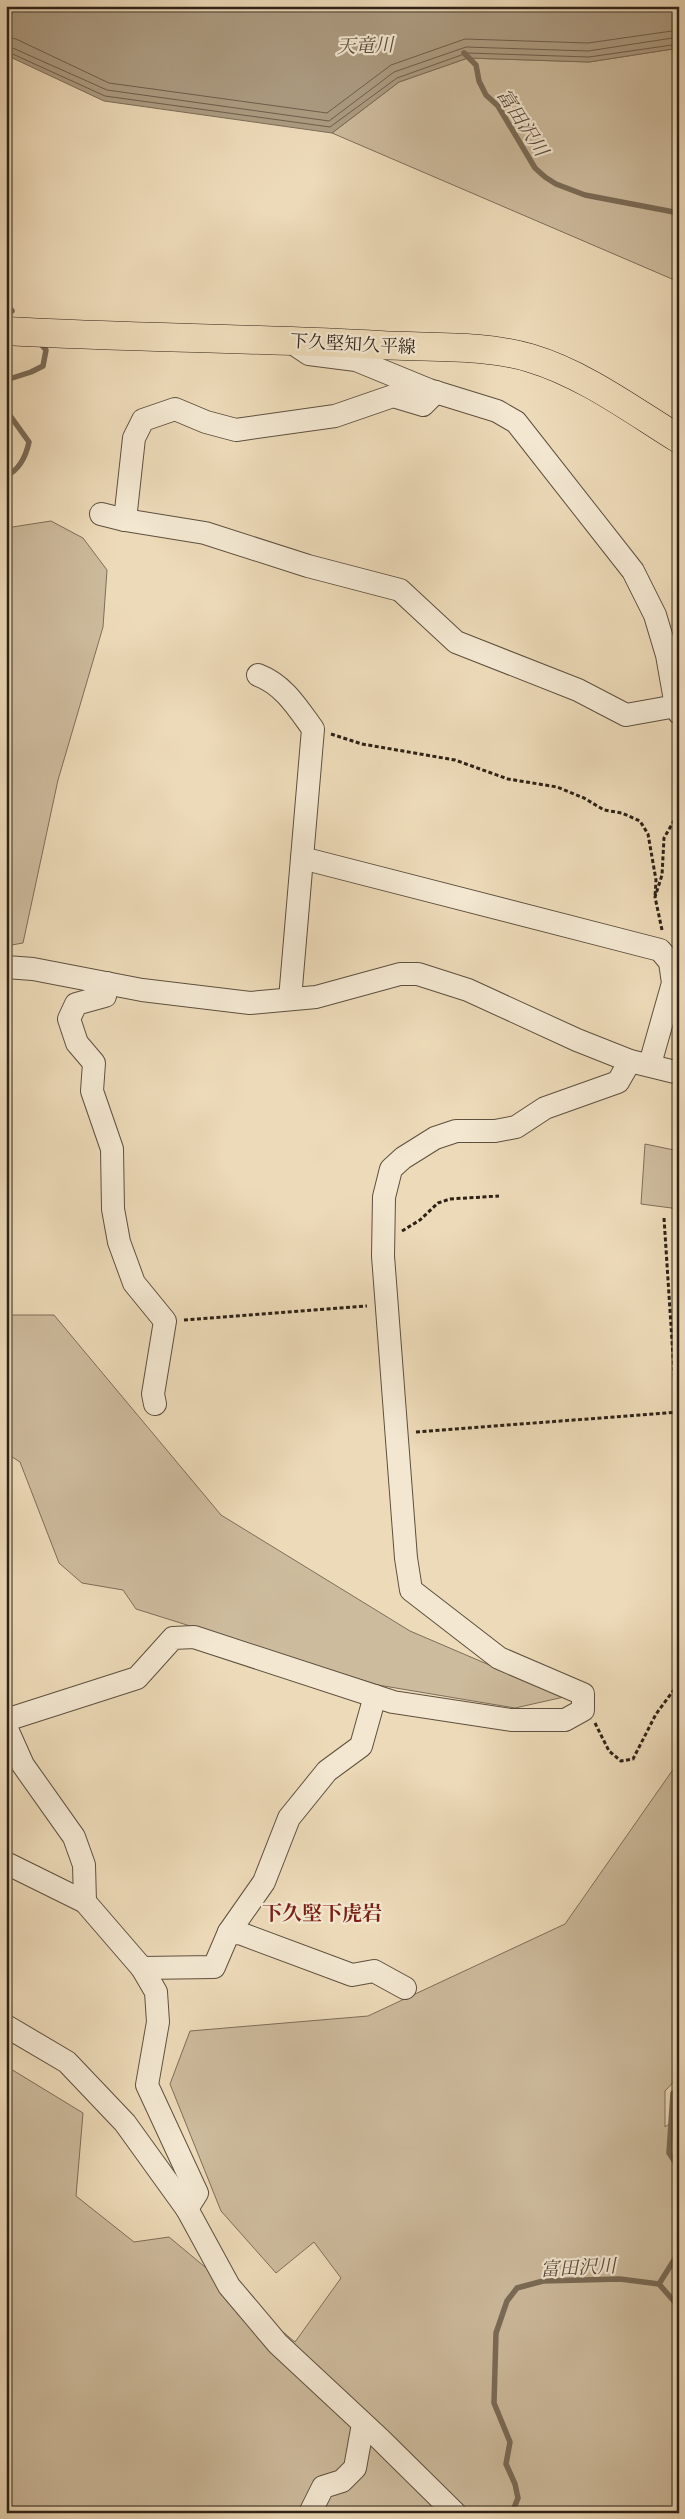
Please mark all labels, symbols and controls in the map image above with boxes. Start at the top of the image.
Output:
water label: 天竜川 [336,32,396,60]
water label: 富田沢川 [491,84,555,163]
street label: 下久堅知久平線 [289,329,417,359]
district label: 下久堅下虎岩 [262,1900,382,1927]
water label: 富田沢川 [539,2253,619,2283]

